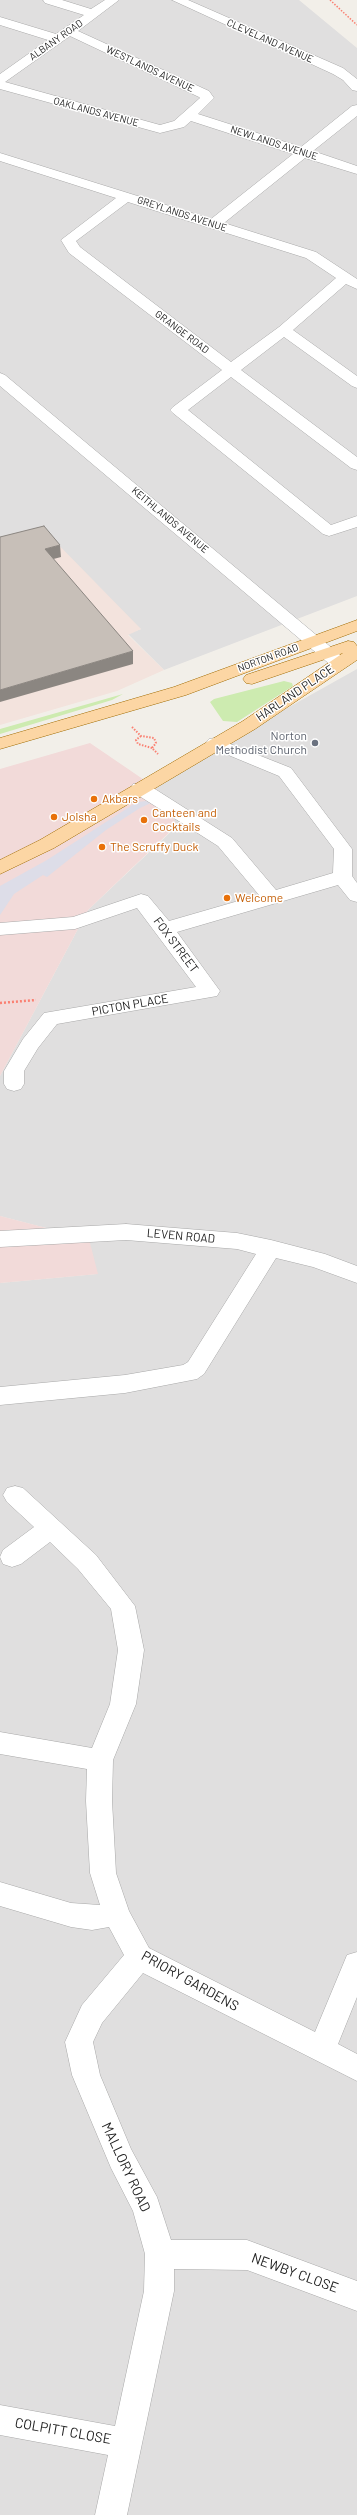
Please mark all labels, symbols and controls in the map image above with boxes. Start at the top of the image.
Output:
street label: ALBANY ROAD [27,17,85,63]
street label: CLEVELAND AVENUE [225,17,315,65]
street label: WESTLANDS AVENUE [104,43,196,95]
street label: OAKLANDS AVENUE [52,95,140,129]
street label: NEWLANDS AVENUE [229,123,319,163]
street label: GREYLANDS AVENUE [136,194,228,234]
street label: GRANGE ROAD [153,308,211,356]
street label: KEITHLANDS AVENUE [129,484,211,556]
street label: NORTON ROAD [236,641,300,675]
street label: HARLAND PLACE [253,662,337,724]
place label: Norton Methodist Church [215,729,307,757]
marker: Norton Methodist Church [310,738,320,748]
place label: Akbars [102,792,138,806]
marker: Akbars [89,794,99,804]
place label: Canteen and Cocktails [152,806,217,834]
place label: Jolsha [62,810,97,824]
marker: Jolsha [49,812,59,822]
marker: Canteen and Cocktails [139,815,149,825]
place label: The Scruffy Duck [110,840,198,854]
marker: The Scruffy Duck [97,842,107,852]
place label: Welcome [235,891,283,905]
marker: Welcome [222,893,232,903]
street label: FOX STREET [150,914,202,976]
street label: PICTON PLACE [90,991,170,1019]
street label: LEVEN ROAD [146,1226,216,1246]
street label: PRIORY GARDENS [138,1947,242,2015]
street label: MALLORY ROAD [98,2120,154,2214]
street label: NEWBY CLOSE [249,2250,341,2296]
street label: COLPITT CLOSE [13,2414,113,2448]

